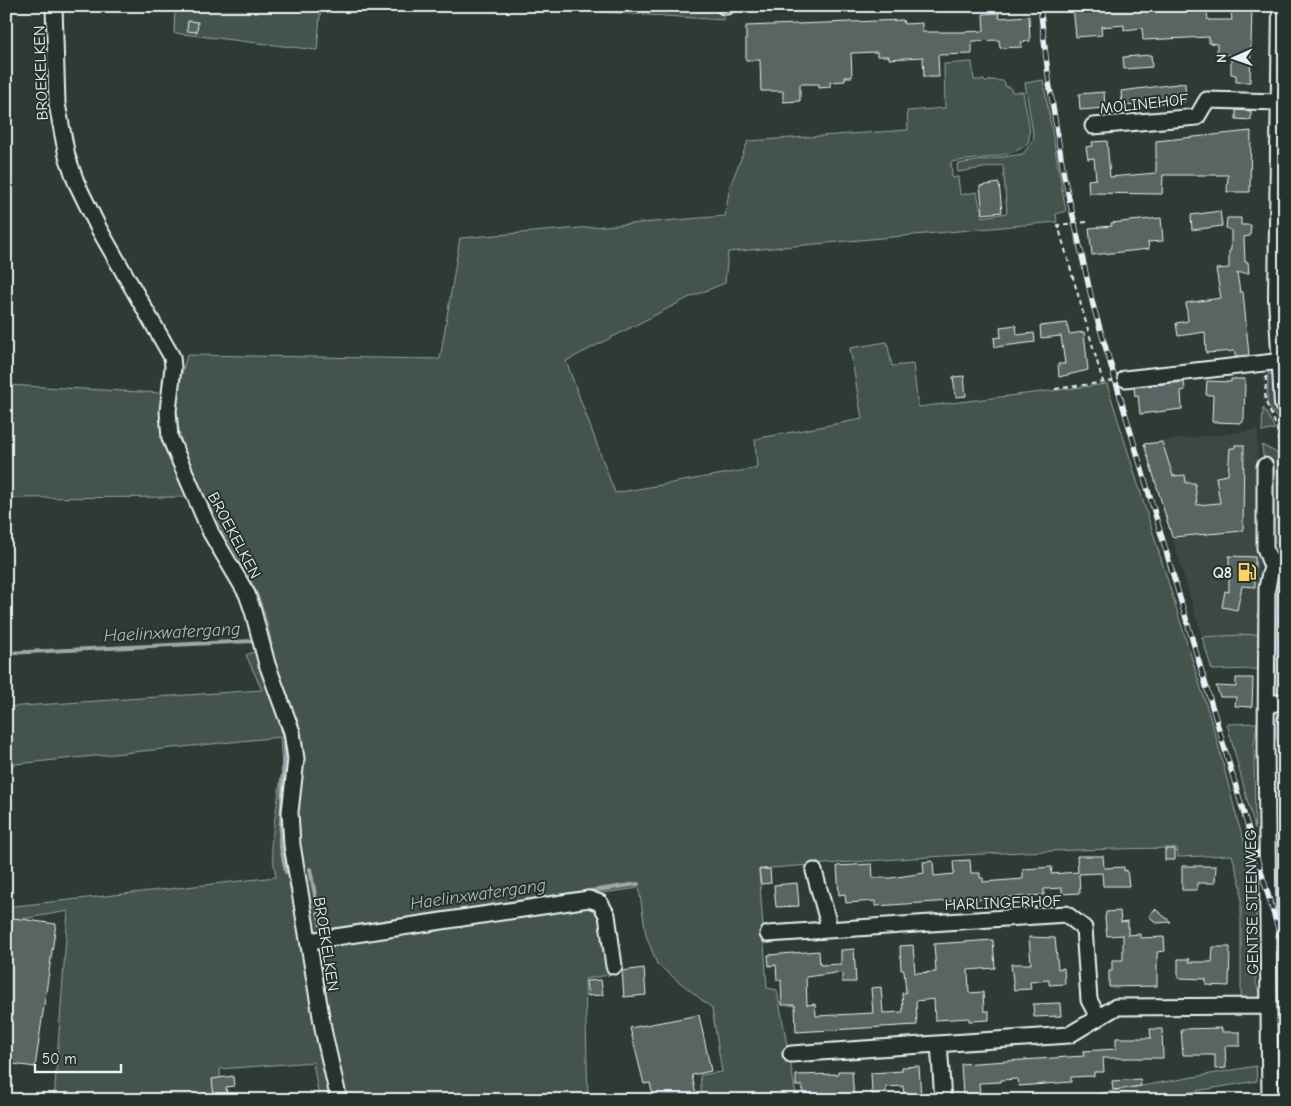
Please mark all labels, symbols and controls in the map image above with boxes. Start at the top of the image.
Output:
street label: BROEKELKEN [30,25,52,121]
north arrow [1208,32,1258,82]
text: N [1213,54,1230,63]
street label: MOLINEHOF [1099,90,1190,118]
street label: BROEKELKEN [204,489,264,582]
fuel station icon: Q8 [1236,561,1258,583]
place label: Q8 [1213,564,1232,582]
water label: Haelinxwatergang [103,618,241,647]
street label: GENTSE STEENWEG [1242,829,1262,975]
water label: Haelinxwatergang [409,875,547,914]
street label: HARLINGERHOF [944,892,1063,914]
street label: BROEKELKEN [310,896,342,993]
scale bar [35,1041,121,1073]
text: 50 m [42,1050,77,1068]

